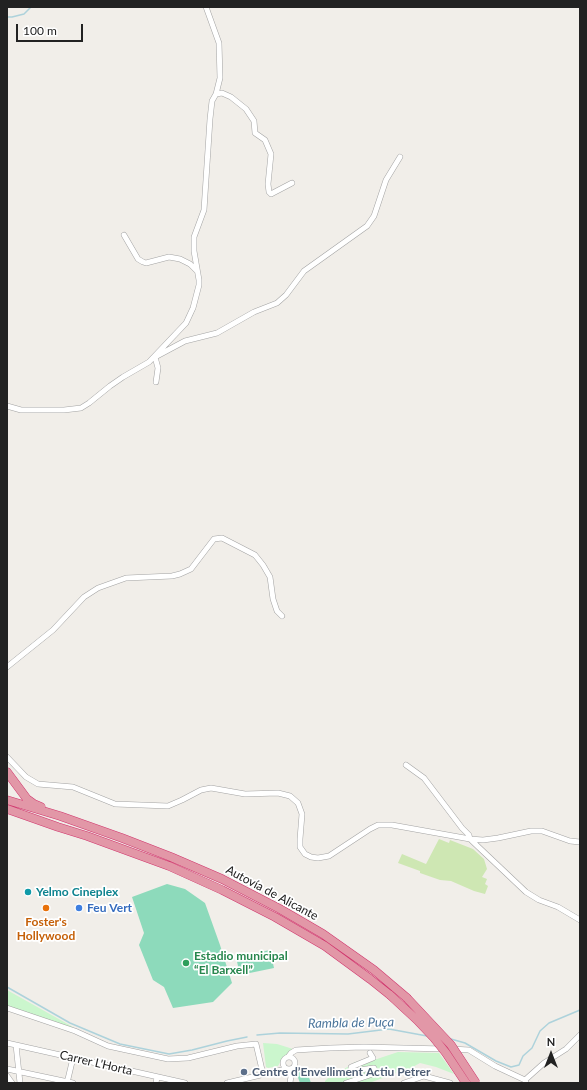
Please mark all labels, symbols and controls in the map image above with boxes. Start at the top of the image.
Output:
scale bar [18,16,85,42]
text: 100 m [23,23,57,38]
street label: Autovía de Alicante [223,863,321,923]
place label: Yelmo Cineplex [36,885,118,899]
marker: Yelmo Cineplex [23,887,33,897]
place label: Feu Vert [87,901,132,915]
marker: Foster's Hollywood [41,903,51,913]
marker: Feu Vert [74,903,84,913]
place label: Foster's Hollywood [17,915,75,943]
place label: Estadio municipal “El Barxell” [194,949,288,977]
marker: Estadio municipal “El Barxell” [181,958,191,968]
water label: Rambla de Puça [308,1014,394,1032]
north arrow [531,1034,571,1074]
text: N [547,1035,555,1048]
street label: Carrer L'Horta [58,1048,134,1078]
place label: Centre d’Envelliment Actiu Petrer [252,1065,430,1079]
marker: Centre d’Envelliment Actiu Petrer [239,1067,249,1077]

